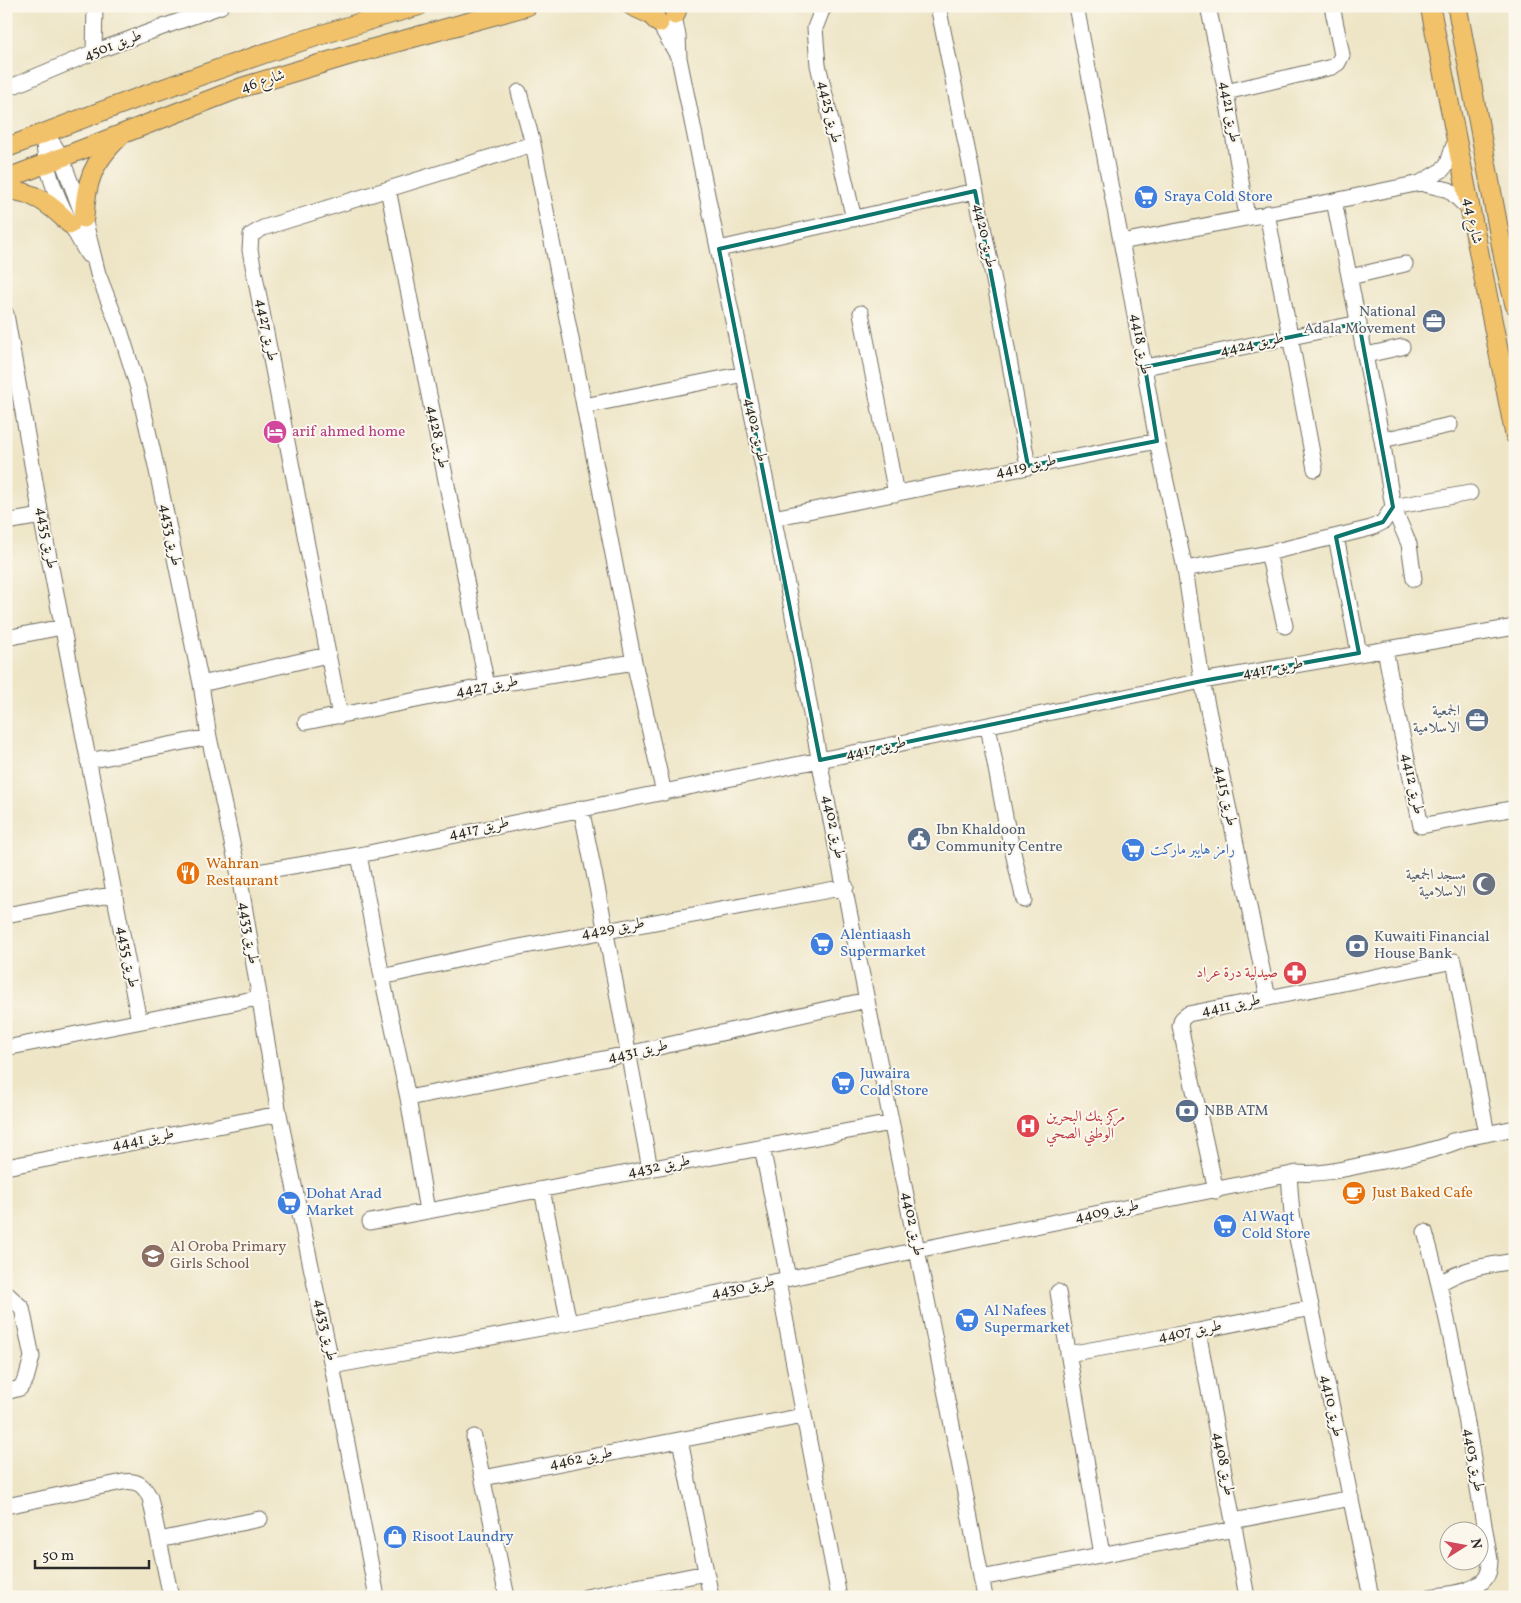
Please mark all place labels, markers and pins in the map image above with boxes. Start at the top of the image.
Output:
supermarket icon: Sraya Cold Store [1133,184,1159,210]
place label: Sraya Cold Store [1164,187,1273,208]
place label: National Adala Movement [1304,302,1416,340]
office icon: National Adala Movement [1421,308,1447,334]
hotel icon: arif ahmed home [262,419,288,445]
place label: arif ahmed home [292,422,405,443]
place label: الجمعية الاسلامية [1413,701,1460,739]
office icon: الجمعية الاسلامية [1464,707,1490,733]
place label: Ibn Khaldoon Community Centre [936,820,1063,858]
public building icon: Ibn Khaldoon Community Centre [906,826,932,852]
supermarket icon: رامز هايبر ماركت [1120,837,1146,863]
place label: رامز هايبر ماركت [1150,840,1235,861]
place label: Wahran Restaurant [206,854,279,892]
restaurant icon: Wahran Restaurant [175,860,201,886]
place label: مسجد الجمعية الاسلامية [1406,865,1466,903]
mosque icon: مسجد الجمعية الاسلامية [1471,871,1497,897]
place label: Alentiaash Supermarket [840,925,926,963]
place label: Kuwaiti Financial House Bank [1374,927,1490,965]
supermarket icon: Alentiaash Supermarket [809,931,835,957]
bank icon: Kuwaiti Financial House Bank [1344,933,1370,959]
pharmacy icon: صيدلية درة عراد [1282,960,1308,986]
place label: صيدلية درة عراد [1196,963,1278,984]
place label: Juwaira Cold Store [860,1064,928,1102]
supermarket icon: Juwaira Cold Store [830,1070,856,1096]
bank icon: NBB ATM [1174,1098,1200,1124]
place label: NBB ATM [1204,1101,1269,1122]
place label: مركز بنك البحرين الوطني الصحي [1046,1107,1125,1147]
hospital icon: مركز بنك البحرين الوطني الصحي [1015,1113,1041,1139]
cafe icon: Just Baked Cafe [1341,1180,1367,1206]
place label: Just Baked Cafe [1372,1183,1473,1204]
place label: Dohat Arad Market [306,1184,382,1222]
supermarket icon: Dohat Arad Market [276,1190,302,1216]
place label: Al Waqt Cold Store [1242,1207,1310,1245]
supermarket icon: Al Waqt Cold Store [1212,1213,1238,1239]
place label: Al Oroba Primary Girls School [170,1237,286,1275]
school or university icon: Al Oroba Primary Girls School [140,1243,166,1269]
place label: Al Nafees Supermarket [984,1301,1070,1339]
supermarket icon: Al Nafees Supermarket [954,1307,980,1333]
shop icon: Risoot Laundry [382,1524,408,1550]
place label: Risoot Laundry [412,1527,514,1548]

